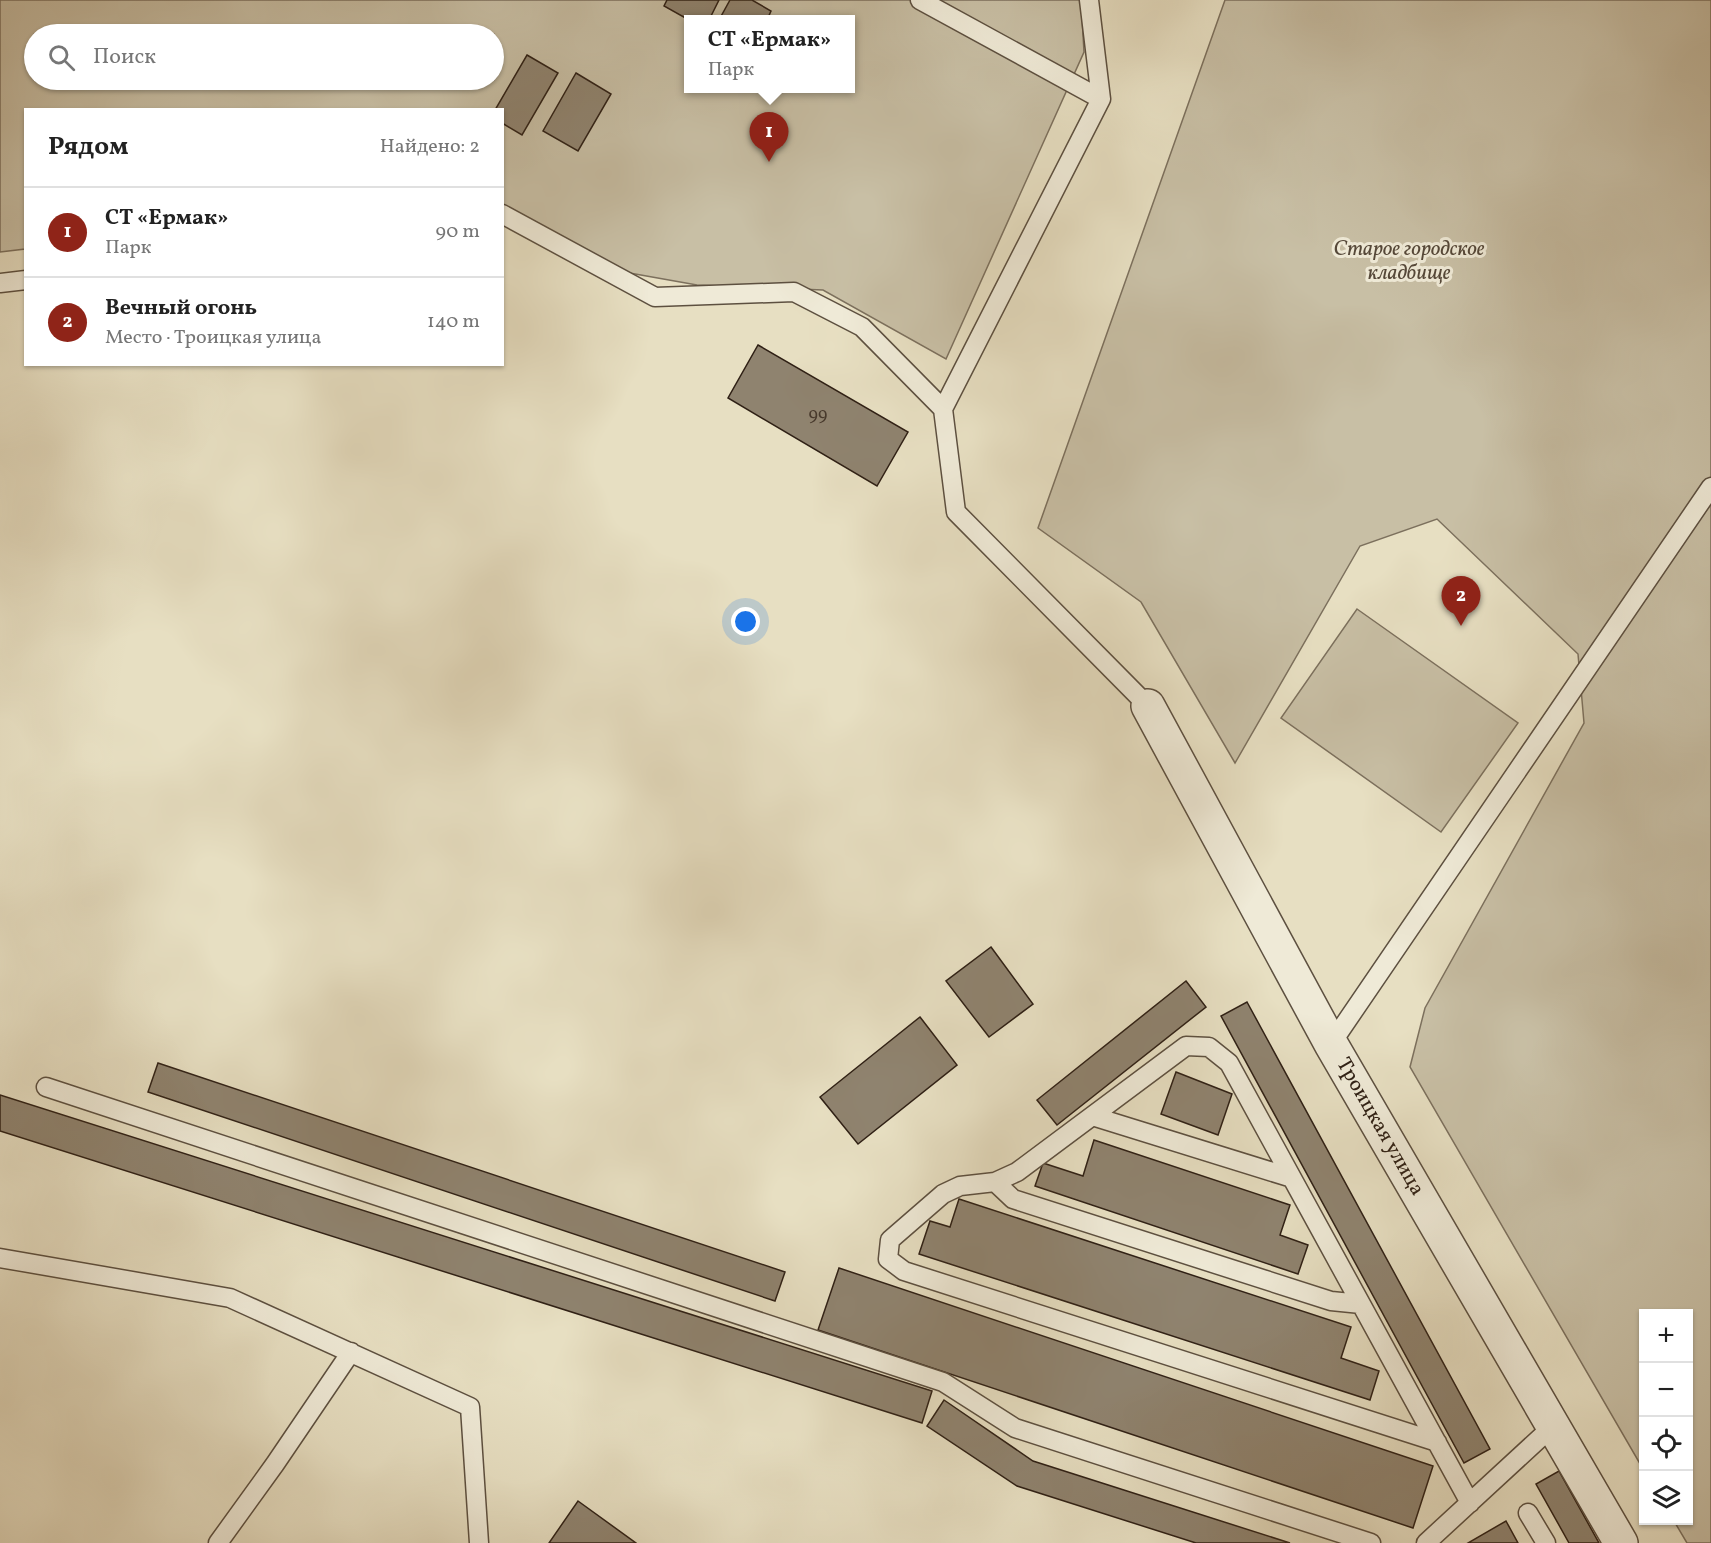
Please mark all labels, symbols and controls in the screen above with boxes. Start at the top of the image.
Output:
popup [684,15,855,93]
search box [24,24,504,90]
text: СТ «Ермак» [708,25,831,56]
icon: search [45,41,78,74]
text: Поиск [93,42,156,73]
text: Парк [708,56,754,84]
pin: 1 [750,112,788,162]
text: Рядом [48,129,128,165]
text: Найдено: 2 [380,133,480,161]
text: СТ «Ермак» [105,203,229,234]
text: 1 [63,218,72,246]
text: 90 m [436,218,480,246]
text: Парк [105,234,151,262]
park label: Старое городское кладбище [1334,235,1485,288]
text: Вечный огонь [105,293,257,324]
text: 2 [62,308,73,336]
text: 140 m [427,308,480,336]
text: Место · Троицкая улица [105,324,321,352]
house number: 99 [809,403,827,428]
pin: 2 [1442,576,1480,626]
your location [731,607,760,636]
street label: Троицкая улица [1329,1053,1431,1201]
map controls [1639,1309,1693,1525]
button: + [1639,1309,1693,1363]
button: − [1639,1363,1693,1417]
button: locate [1639,1417,1693,1471]
button: layers [1639,1471,1693,1525]

